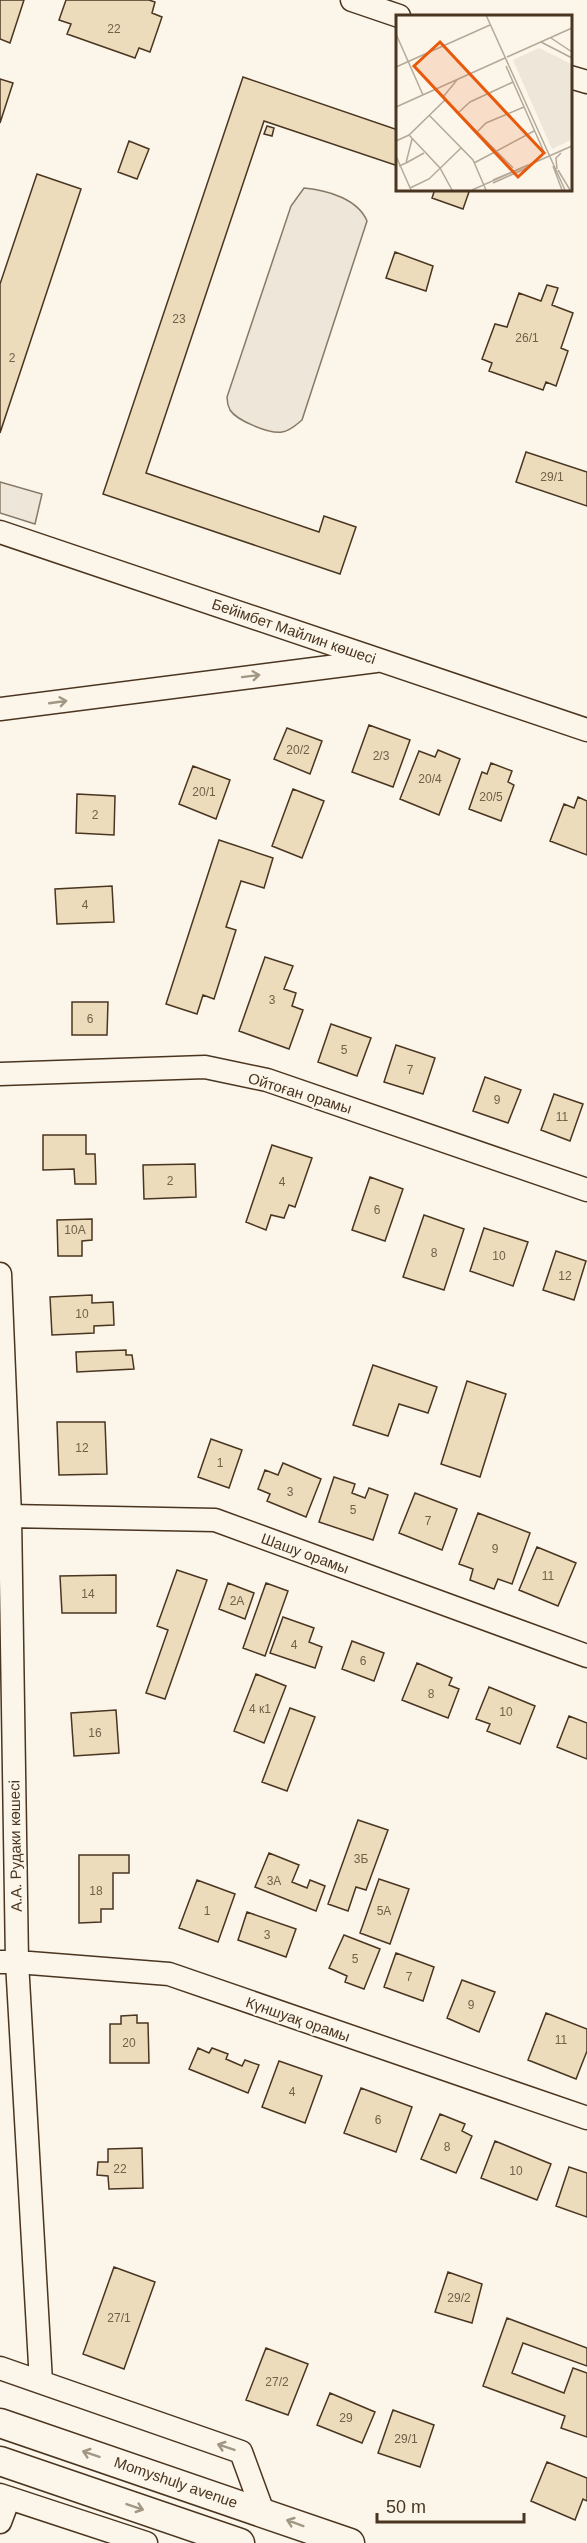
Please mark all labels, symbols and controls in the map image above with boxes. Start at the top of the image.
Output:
inset map [396,15,572,190]
house number: 22 [107,22,121,36]
house number: 23 [172,312,186,326]
house number: 26/1 [515,331,539,345]
house number: 2 [9,351,16,365]
house number: 29/1 [540,470,564,484]
street label: Бейімбет Майлин көшесі [210,595,378,667]
one-way arrow [241,671,261,682]
one-way arrow [48,696,67,707]
house number: 20/2 [286,743,310,757]
house number: 2/3 [373,749,390,763]
house number: 20/4 [418,772,442,786]
house number: 20/1 [192,785,216,799]
house number: 20/5 [479,790,503,804]
house number: 2 [92,808,99,822]
house number: 4 [82,898,89,912]
house number: 3 [269,993,276,1007]
house number: 6 [87,1012,94,1026]
house number: 5 [341,1043,348,1057]
house number: 7 [407,1063,414,1077]
street label: Ойтоған орамы [246,1069,354,1117]
house number: 9 [494,1093,501,1107]
house number: 11 [556,1110,569,1124]
house number: 2 [167,1174,174,1188]
house number: 4 [279,1175,286,1189]
house number: 6 [374,1203,381,1217]
house number: 10А [64,1223,86,1237]
house number: 8 [431,1246,438,1260]
house number: 10 [492,1249,506,1263]
house number: 12 [558,1269,572,1283]
house number: 10 [75,1307,89,1321]
house number: 12 [75,1441,89,1455]
house number: 1 [217,1456,224,1470]
house number: 3 [287,1485,294,1499]
house number: 5 [350,1503,357,1517]
house number: 7 [425,1514,432,1528]
street label: Шашу орамы [259,1529,351,1577]
house number: 9 [492,1542,499,1556]
house number: 11 [542,1569,555,1583]
house number: 14 [81,1587,95,1601]
house number: 2А [230,1594,244,1608]
house number: 4 [291,1638,298,1652]
house number: 6 [360,1654,367,1668]
house number: 8 [428,1687,435,1701]
house number: 4 к1 [249,1702,271,1716]
house number: 10 [499,1705,513,1719]
house number: 16 [88,1726,102,1740]
street label: А.А. Рудаки көшесі [5,1780,25,1912]
house number: 3Б [354,1852,368,1866]
house number: 3А [267,1874,281,1888]
house number: 18 [89,1884,103,1898]
house number: 1 [204,1904,211,1918]
house number: 5А [377,1904,391,1918]
house number: 3 [264,1928,271,1942]
house number: 5 [352,1952,359,1966]
house number: 7 [406,1970,413,1984]
street label: Күншуақ орамы [244,1993,352,2045]
house number: 9 [468,1998,475,2012]
house number: 11 [555,2033,568,2047]
house number: 20 [122,2036,136,2050]
house number: 4 [289,2085,296,2099]
house number: 6 [375,2113,382,2127]
house number: 8 [444,2140,451,2154]
house number: 22 [113,2162,127,2176]
house number: 10 [509,2164,523,2178]
house number: 29/2 [447,2291,471,2305]
house number: 27/1 [107,2311,131,2325]
house number: 27/2 [265,2375,289,2389]
house number: 29 [339,2411,353,2425]
house number: 29/1 [394,2432,418,2446]
one-way arrow [217,2441,236,2452]
one-way arrow [82,2448,101,2459]
street label: Momyshuly avenue [112,2453,240,2511]
scale bar [377,2486,524,2524]
text: 50 m [386,2497,426,2517]
one-way arrow [125,2502,144,2513]
one-way arrow [287,2517,305,2528]

